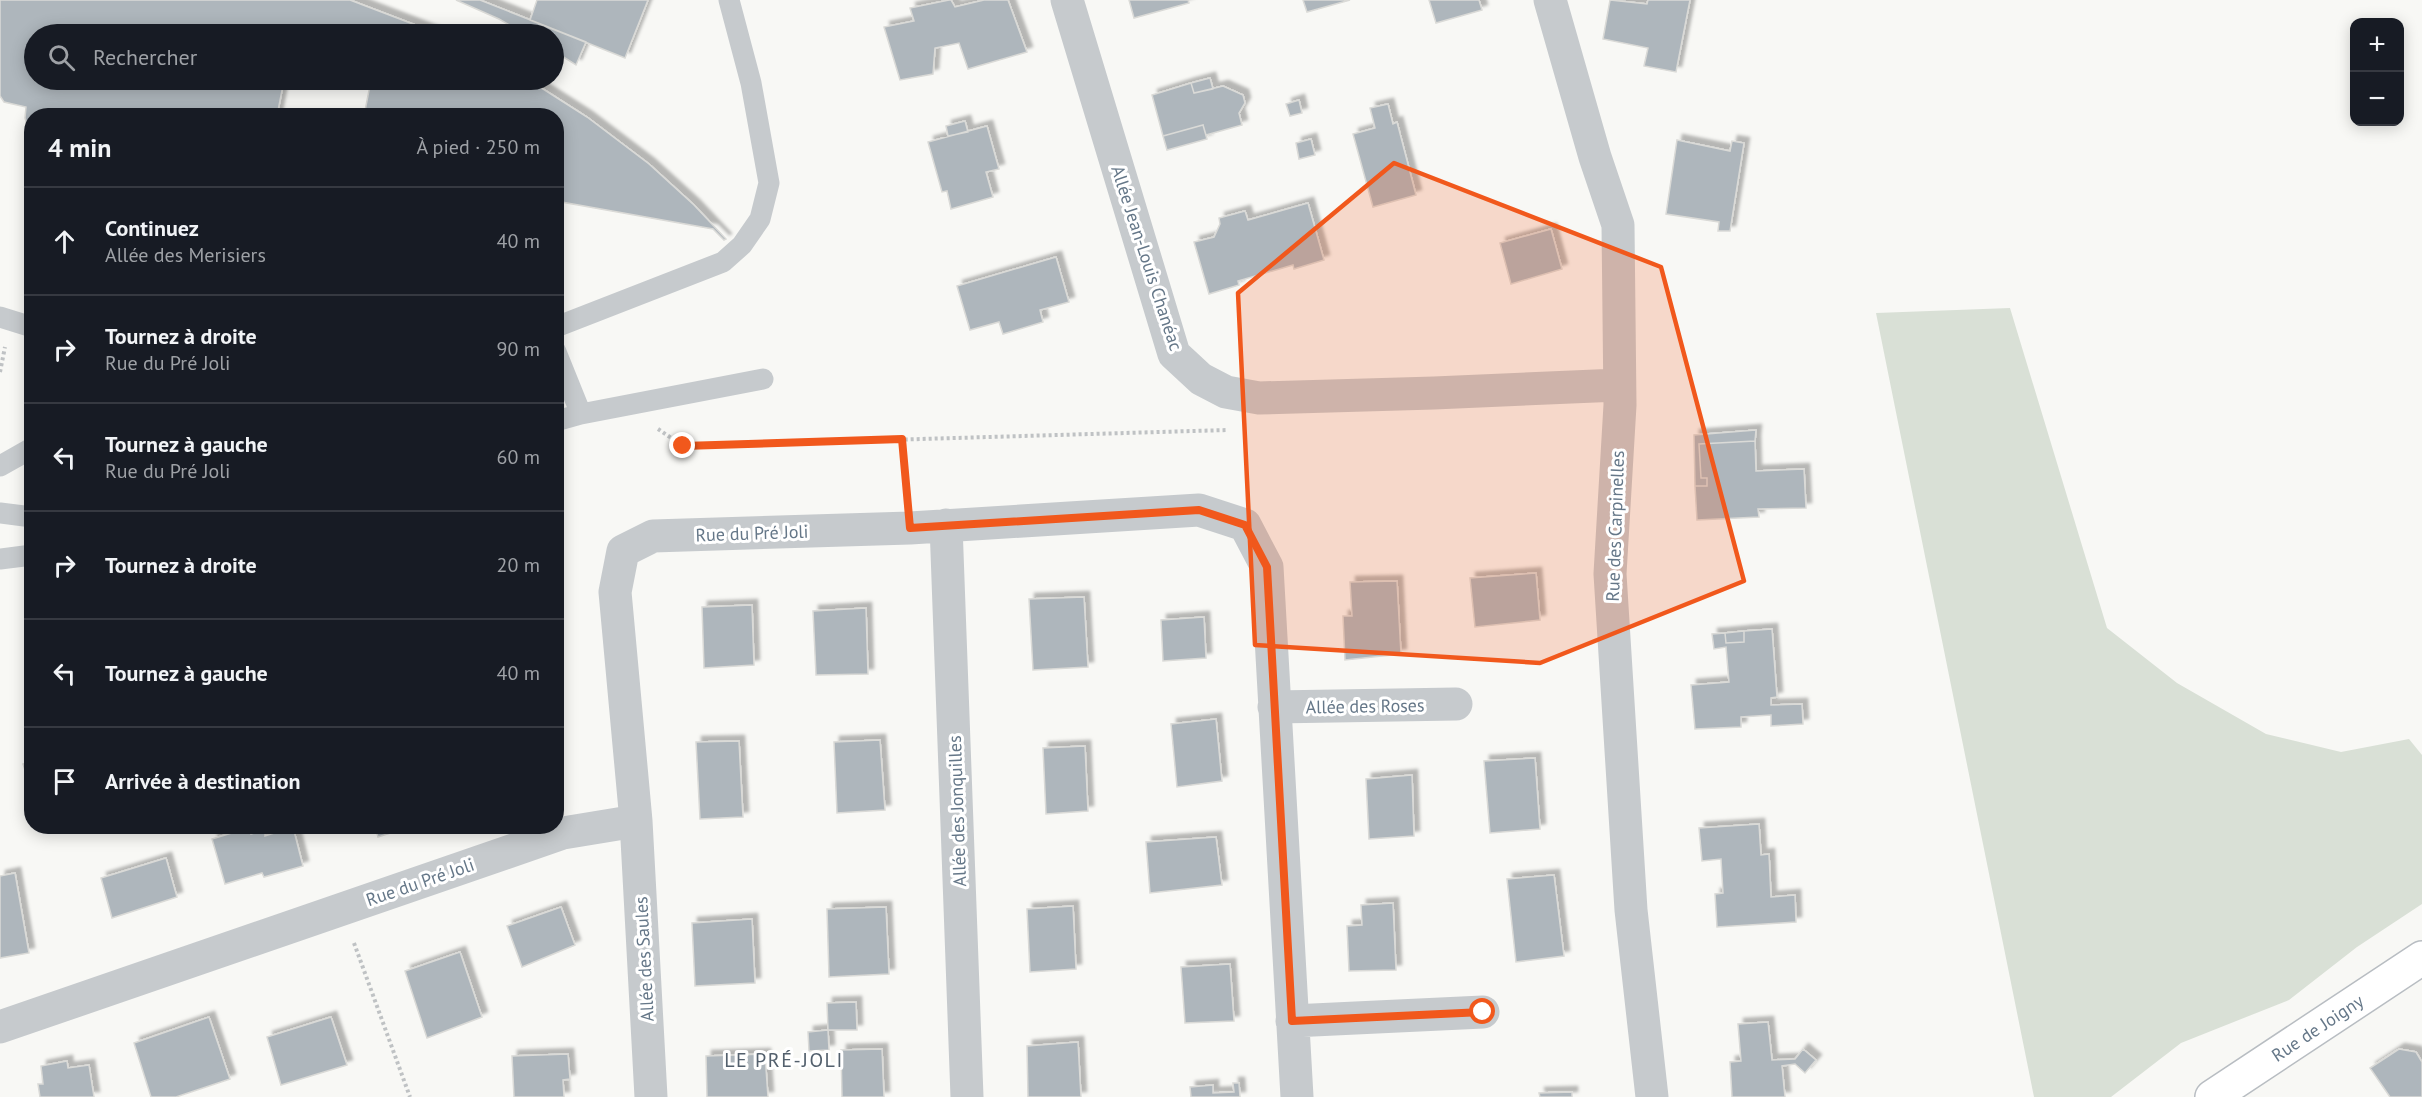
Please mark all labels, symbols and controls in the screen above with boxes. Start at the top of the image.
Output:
map controls [2350,18,2404,126]
button: + [2350,18,2404,72]
search box [24,24,564,90]
icon: search [45,41,78,74]
text: Rechercher [93,43,197,71]
button: − [2350,72,2404,126]
text: 4 min [48,131,111,164]
text: À pied · 250 m [416,134,540,160]
street label: Allée Jean-Louis Chanéac [1106,162,1188,354]
text: Continuez [105,214,199,242]
icon: ahead [48,225,81,258]
text: 40 m [497,228,540,254]
text: Allée des Merisiers [105,242,266,268]
text: Tournez à droite [105,322,257,350]
icon: right [48,333,81,366]
text: 90 m [497,336,540,362]
text: Rue du Pré Joli [105,350,230,376]
text: Tournez à gauche [105,430,268,458]
route end [669,432,695,458]
icon: left [48,441,81,474]
text: 60 m [497,444,540,470]
street label: Rue des Carpinelles [1601,450,1629,602]
text: Rue du Pré Joli [105,458,230,484]
street label: Rue du Pré Joli [695,520,809,546]
icon: right [48,549,81,582]
text: Tournez à droite [105,551,257,579]
text: 20 m [497,552,540,578]
icon: left [48,657,81,690]
text: Tournez à gauche [105,659,268,687]
text: 40 m [497,660,540,686]
street label: Allée des Roses [1305,693,1425,719]
street label: Allée des Jonquilles [943,735,971,887]
icon: arrive [48,765,81,798]
text: Arrivée à destination [105,767,301,795]
street label: Rue du Pré Joli [363,853,477,911]
street label: Allée des Saules [629,896,659,1022]
street label: Rue de Joigny [2267,988,2368,1066]
route start [1469,998,1495,1024]
district label: LE PRÉ-JOLI [724,1047,844,1073]

